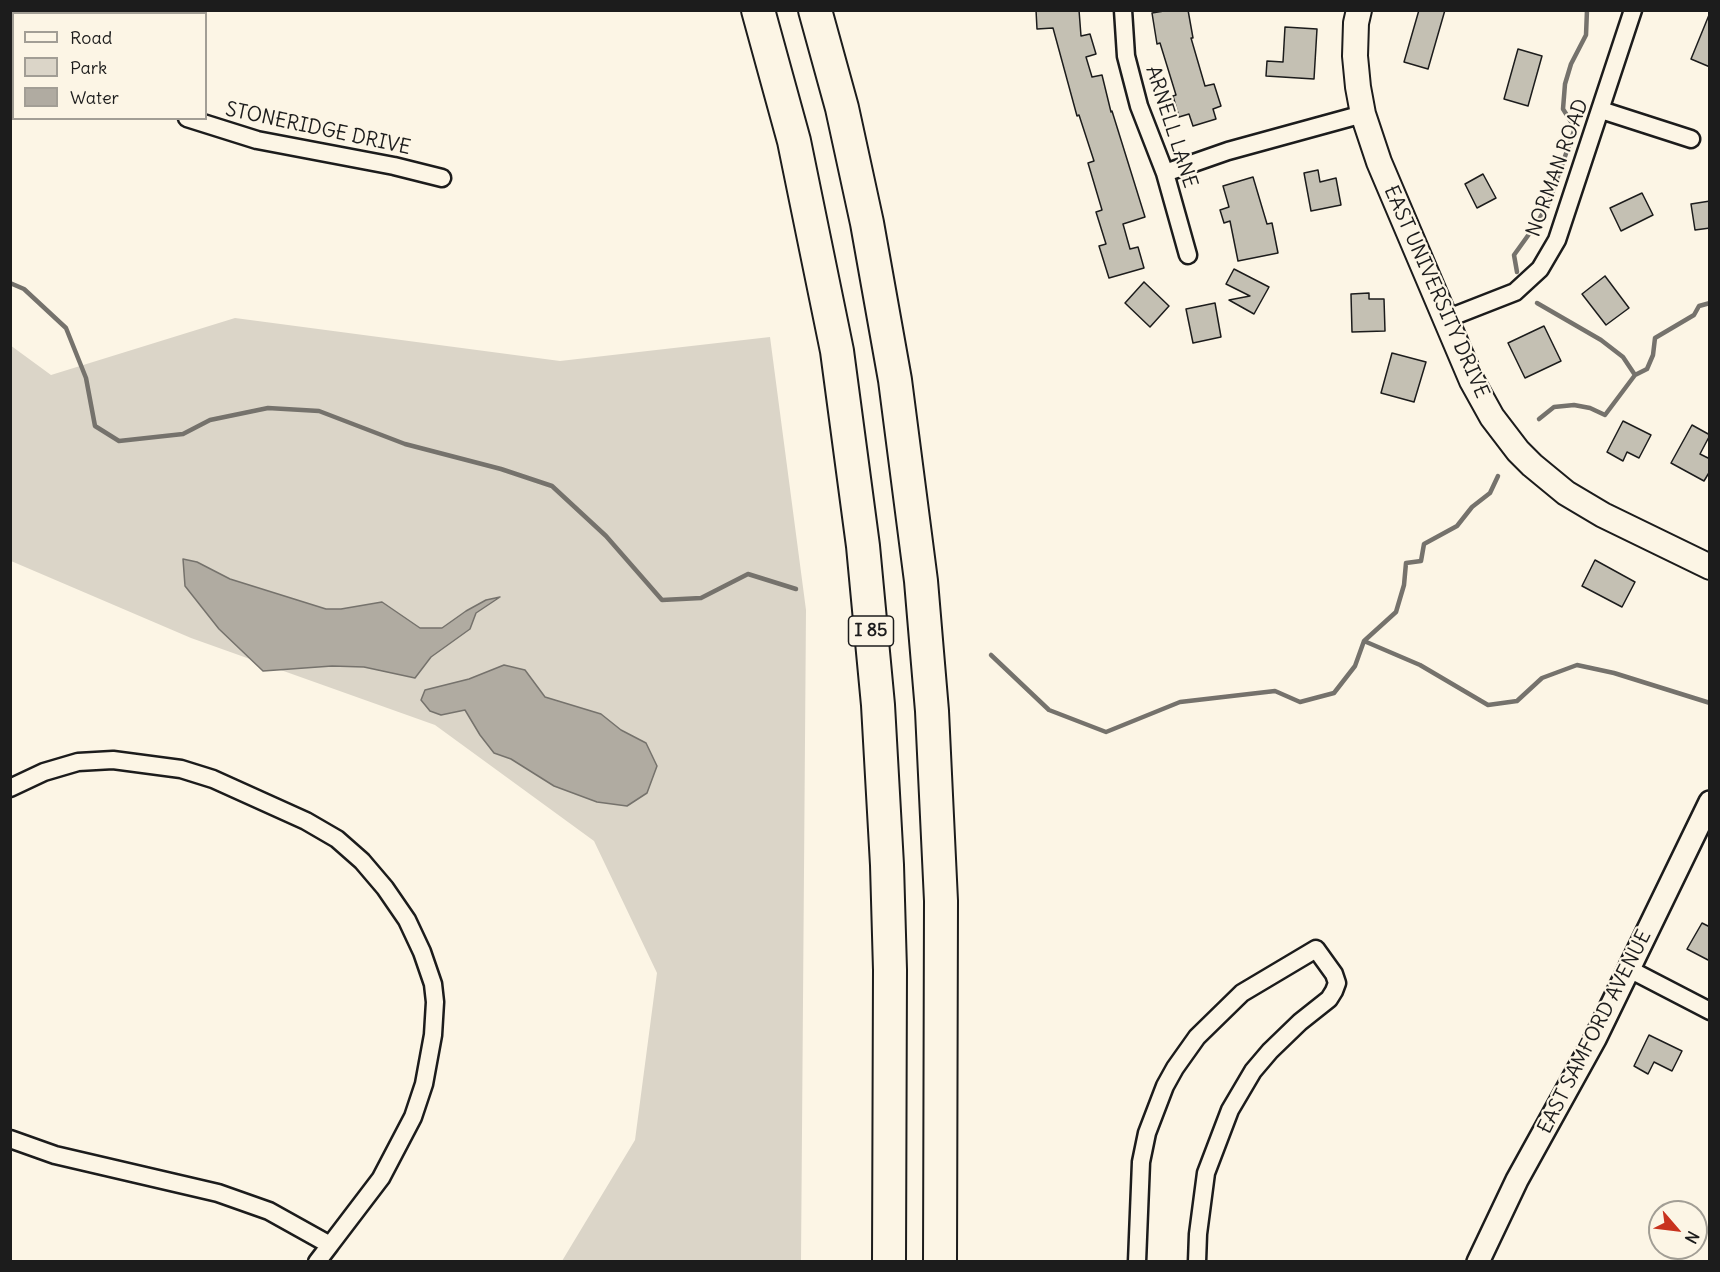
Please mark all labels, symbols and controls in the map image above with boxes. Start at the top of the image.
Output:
legend [12,12,207,120]
text: Road [70,26,112,49]
text: Park [70,56,107,79]
street label: ARNELL LANE [1140,63,1202,191]
text: Water [70,86,119,109]
street label: NORMAN ROAD [1522,96,1594,240]
street label: STONERIDGE DRIVE [223,98,413,160]
street label: EAST UNIVERSITY DRIVE [1378,182,1494,402]
road number: I 85 [848,616,894,646]
street label: EAST SAMFORD AVENUE [1533,926,1657,1138]
north arrow [1648,1200,1708,1260]
text: N [1681,1228,1704,1247]

